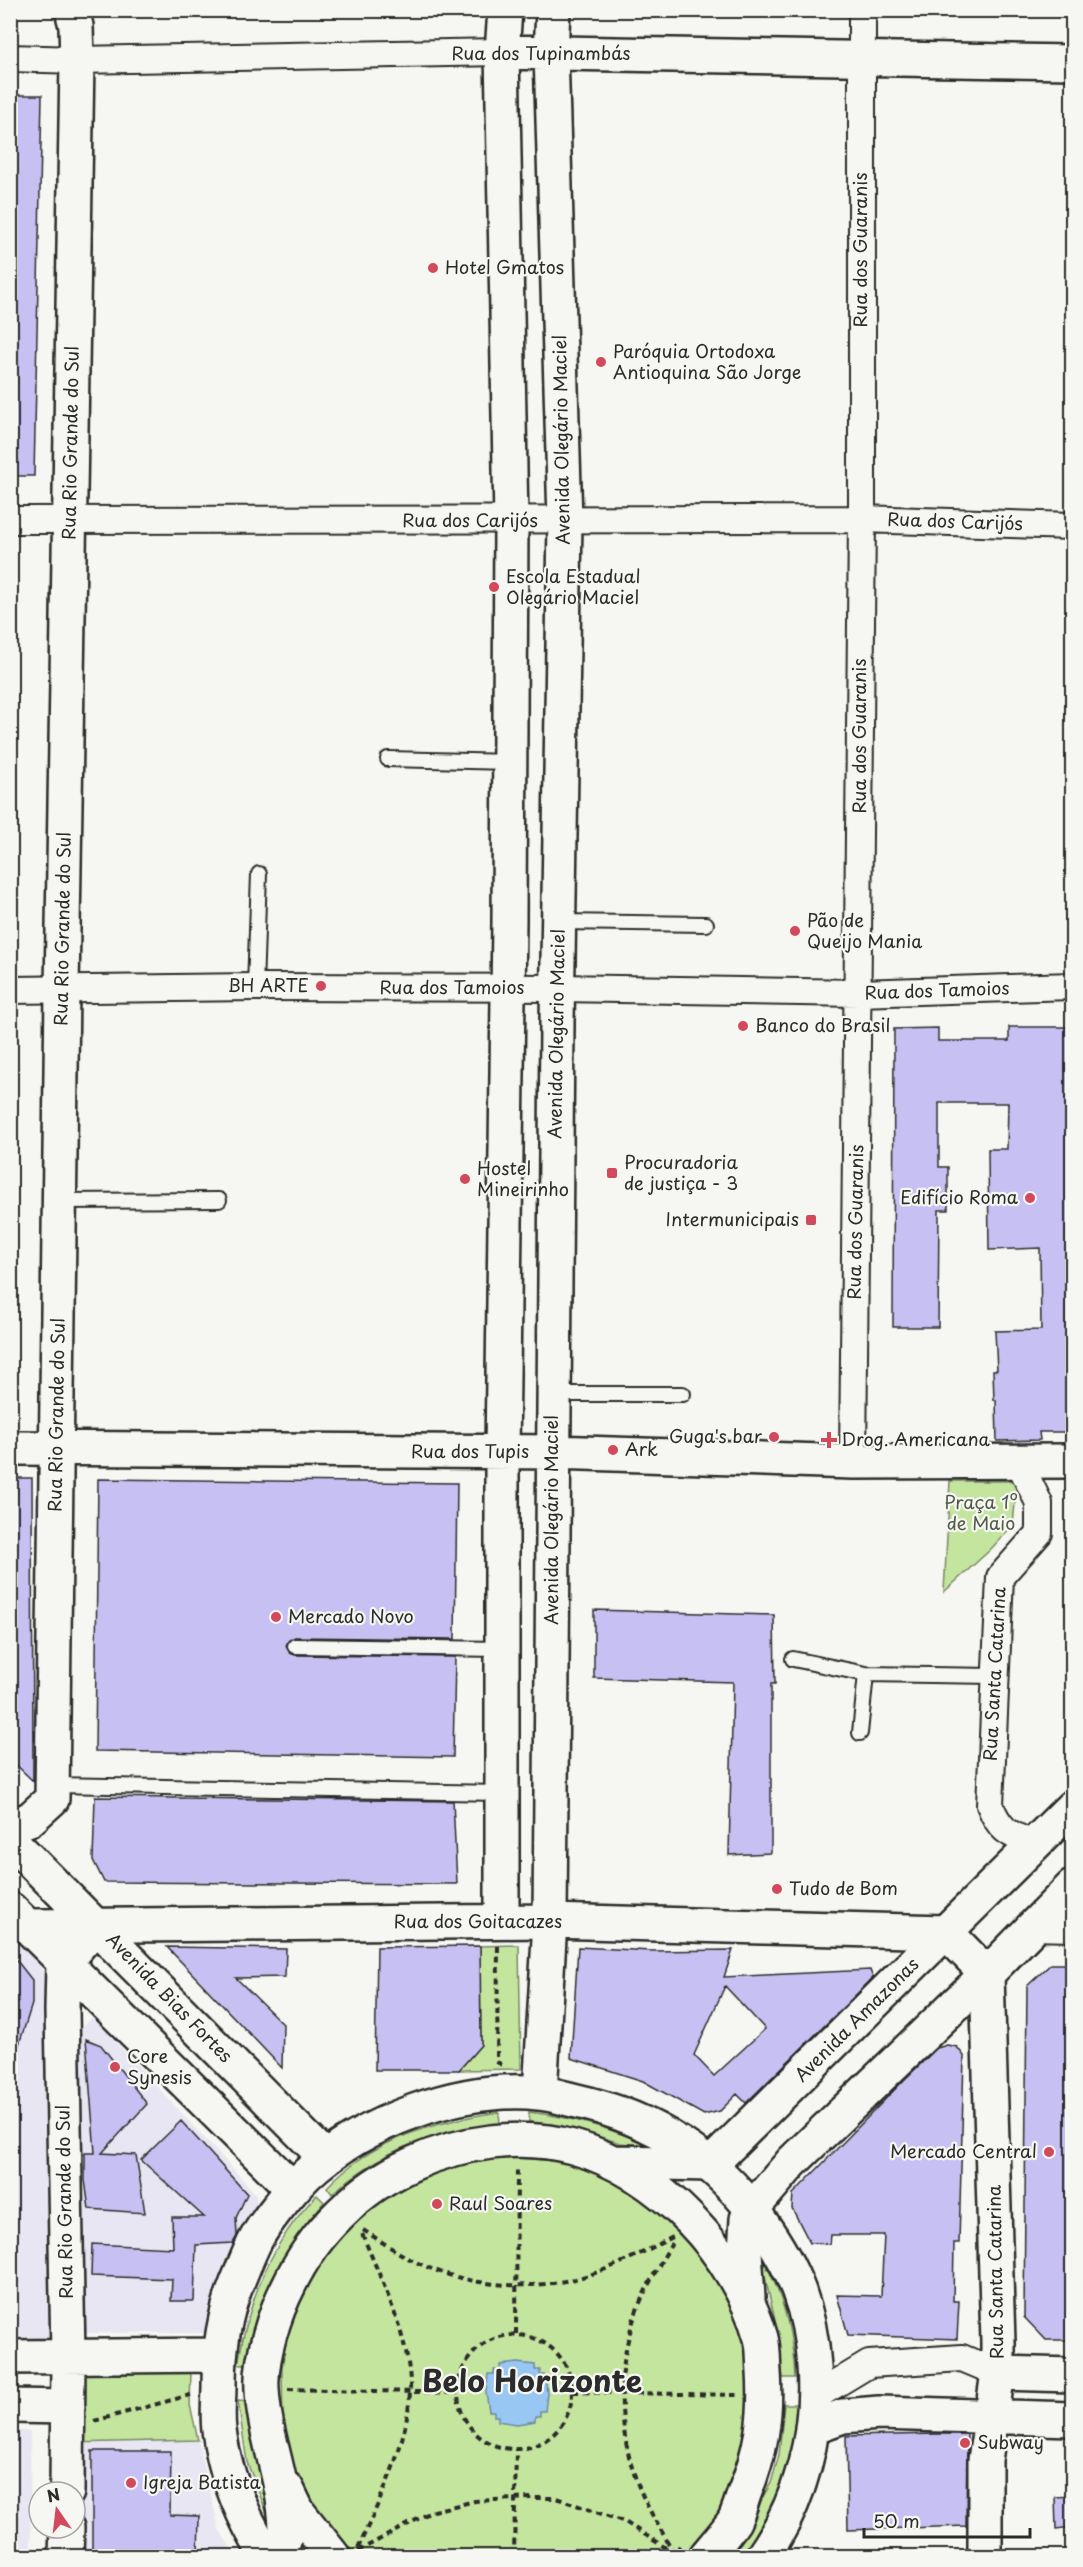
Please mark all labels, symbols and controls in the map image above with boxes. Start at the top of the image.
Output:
street label: Rua dos Tupinambás [451,39,631,66]
street label: Rua dos Guaranis [846,172,873,328]
place label: Hotel Gmatos [445,253,564,280]
marker: Hotel Gmatos [426,261,440,275]
street label: Avenida Olegário Maciel [545,335,576,545]
place label: Paróquia Ortodoxa Antioquina São Jorge [613,337,801,385]
street label: Rua Rio Grande do Sul [54,346,85,540]
marker: Paróquia Ortodoxa Antioquina São Jorge [594,355,608,369]
street label: Rua dos Carijós [887,505,1023,536]
street label: Rua dos Carijós [402,506,538,533]
place label: Escola Estadual Olegário Maciel [506,562,641,610]
marker: Escola Estadual Olegário Maciel [487,580,501,594]
street label: Rua dos Guaranis [845,658,872,814]
street label: Rua Rio Grande do Sul [46,832,77,1026]
place label: Pão de Queijo Mania [807,906,922,954]
marker: Pão de Queijo Mania [788,924,802,938]
street label: Avenida Olegário Maciel [540,929,571,1139]
place label: BH ARTE [227,971,309,998]
street label: Rua dos Tamoios [379,973,525,1000]
street label: Rua dos Tamoios [864,973,1010,1006]
marker: BH ARTE [314,979,328,993]
place label: Banco do Brasil [755,1011,890,1038]
marker: Banco do Brasil [736,1019,750,1033]
street label: Rua dos Guaranis [840,1144,869,1300]
place label: Procuradoria de justiça - 3 [624,1148,739,1196]
place label: Hostel Mineirinho [477,1154,569,1202]
marker: Procuradoria de justiça - 3 [605,1166,619,1180]
marker: Hostel Mineirinho [458,1172,472,1186]
place label: Edifício Roma [900,1183,1019,1210]
marker: Edifício Roma [1023,1191,1037,1205]
place label: Intermunicipais [666,1205,799,1232]
marker: Intermunicipais [804,1213,818,1227]
street label: Rua Rio Grande do Sul [40,1318,71,1512]
street label: Avenida Olegário Maciel [537,1415,564,1625]
place label: Guga's bar [669,1422,763,1449]
place label: Drog. Americana [841,1425,990,1452]
marker: Guga's bar [767,1430,781,1444]
marker: Drog. Americana [822,1433,836,1447]
place label: Ark [625,1435,658,1462]
street label: Rua dos Tupis [411,1437,529,1464]
marker: Ark [606,1443,620,1457]
park label: Praça 1º de Maio [944,1488,1018,1536]
street label: Rua Santa Catarina [975,1585,1012,1762]
place label: Mercado Novo [288,1602,414,1629]
marker: Mercado Novo [269,1610,283,1624]
place label: Tudo de Bom [789,1874,898,1901]
marker: Tudo de Bom [770,1882,784,1896]
street label: Rua dos Goitacazes [394,1907,562,1934]
street label: Avenida Bias Fortes [101,1926,239,2068]
street label: Avenida Amazonas [788,1951,924,2087]
place label: Core Synesis [127,2042,192,2090]
marker: Core Synesis [108,2060,122,2074]
street label: Rua Rio Grande do Sul [48,2105,79,2299]
place label: Mercado Central [890,2137,1037,2164]
marker: Mercado Central [1042,2145,1056,2159]
street label: Rua Santa Catarina [979,2184,1010,2359]
place label: Raul Soares [449,2189,552,2216]
marker: Raul Soares [430,2197,444,2211]
district label: Belo Horizonte [422,2357,642,2402]
place label: Subway [977,2428,1044,2455]
marker: Subway [958,2436,972,2450]
place label: Igreja Batista [143,2468,262,2495]
marker: Igreja Batista [124,2476,138,2490]
north arrow [27,2480,87,2540]
text: N [44,2481,62,2508]
scale bar [864,2501,1030,2539]
text: 50 m [873,2507,920,2534]

